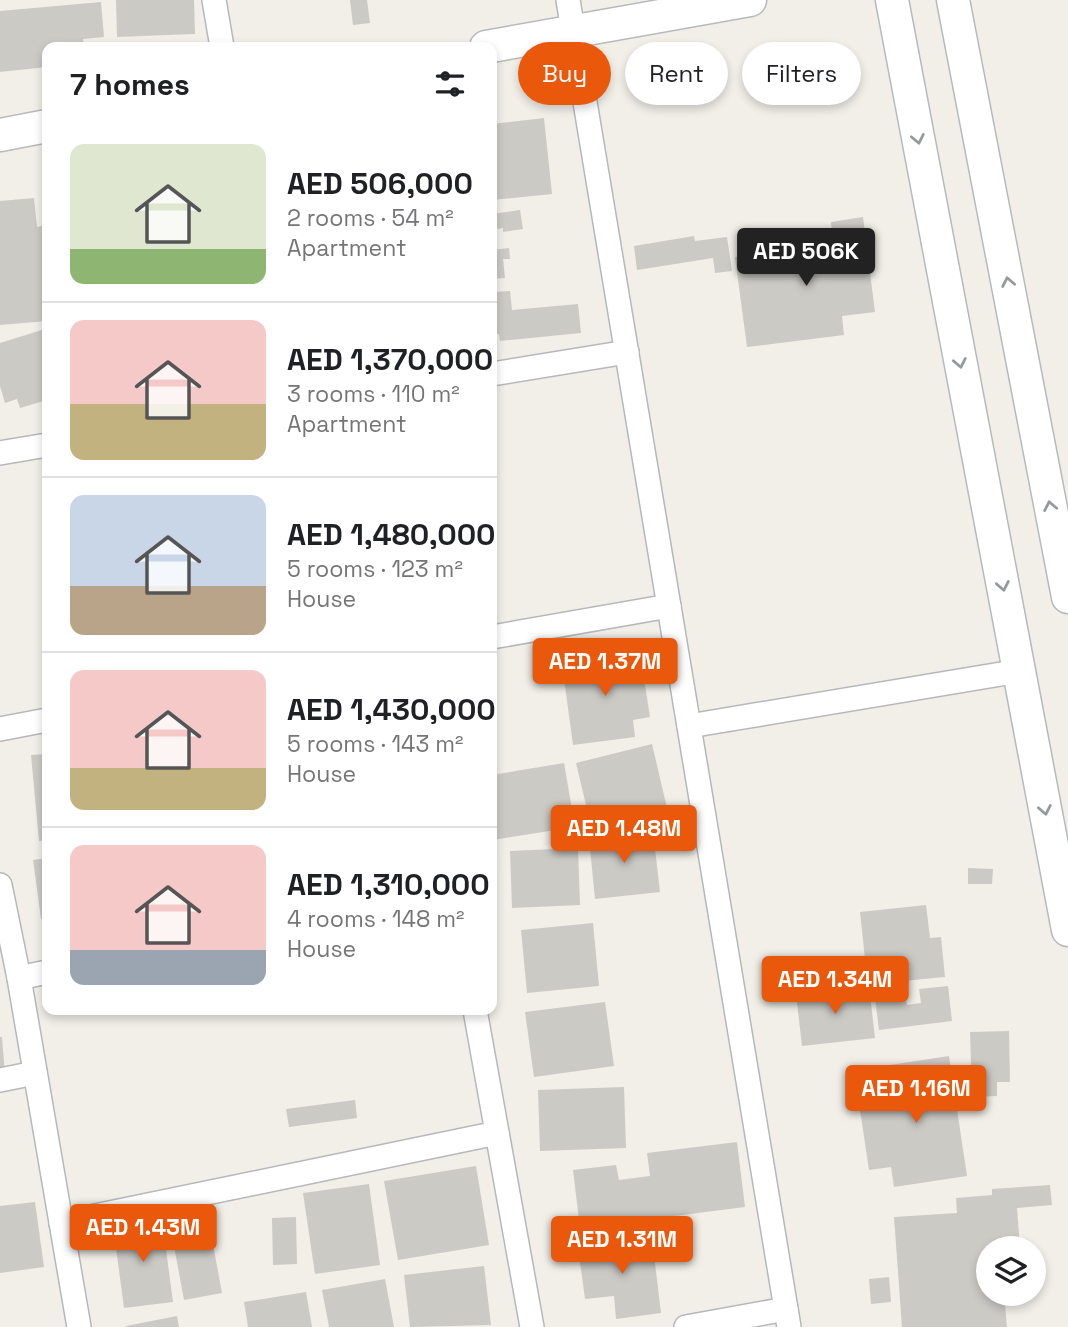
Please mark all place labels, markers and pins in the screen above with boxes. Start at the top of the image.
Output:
pin: AED 506K [734,229,878,288]
pin: AED 1.37M [525,638,685,698]
pin: AED 1.48M [544,806,704,865]
pin: AED 1.34M [755,956,915,1016]
pin: AED 1.16M [836,1066,996,1125]
pin: AED 1.43M [63,1204,223,1264]
pin: AED 1.31M [542,1216,702,1276]

